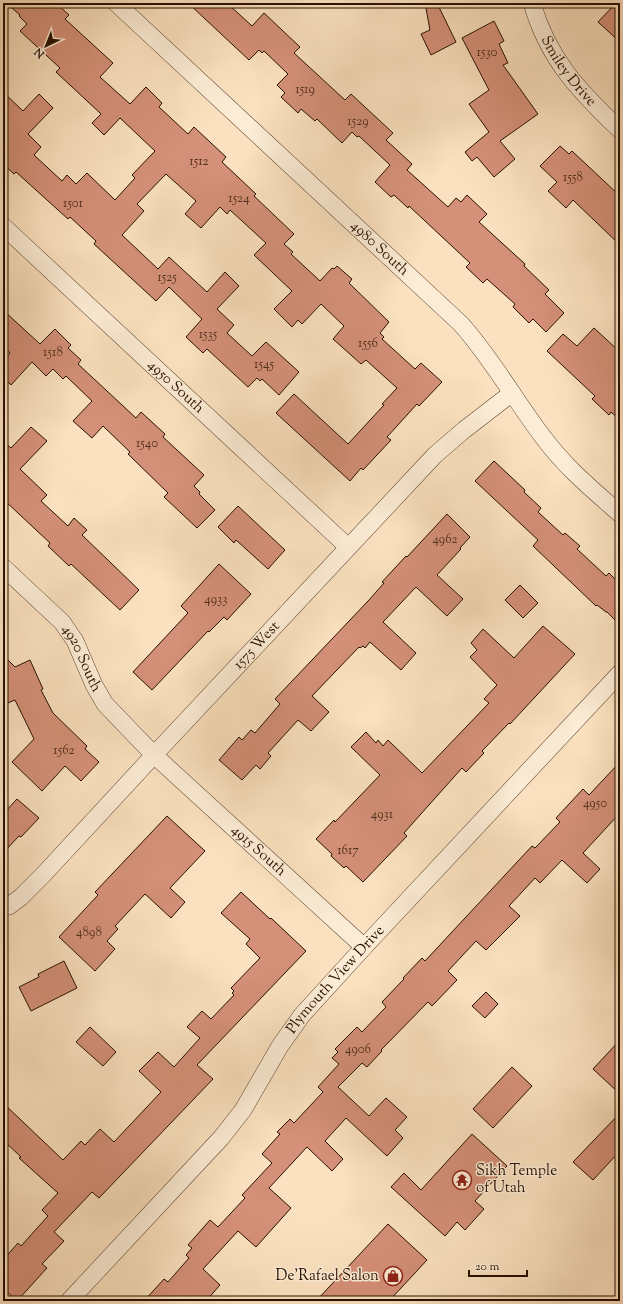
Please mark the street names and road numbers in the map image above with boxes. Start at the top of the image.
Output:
street label: Smiley Drive [535,32,601,111]
street label: 4980 South [346,216,414,281]
street label: 4950 South [143,355,209,419]
street label: 1575 West [229,617,285,674]
street label: 4920 South [56,620,107,696]
street label: 4915 South [226,820,291,881]
street label: Plymouth View Drive [281,921,389,1038]

